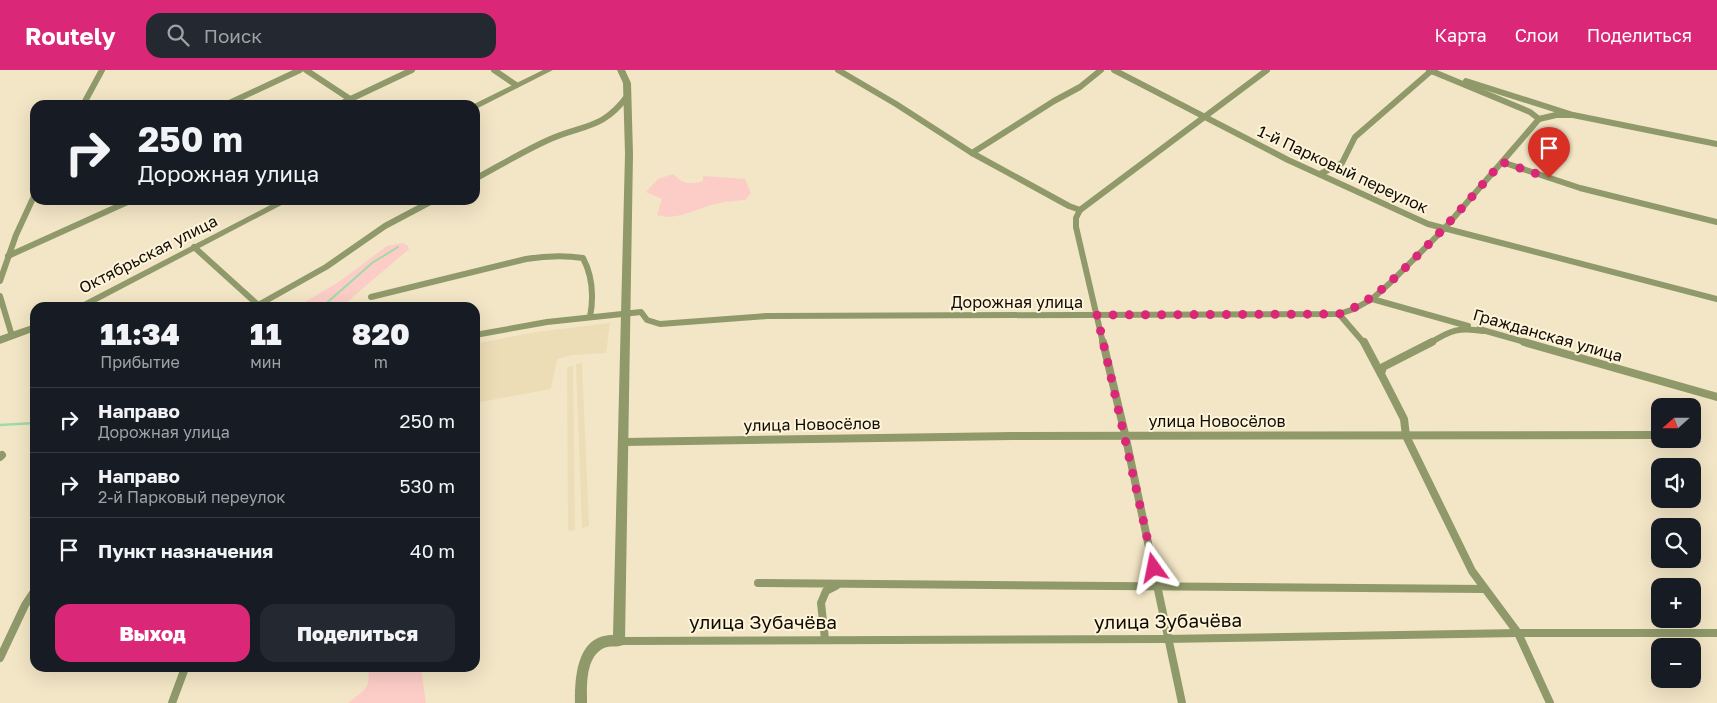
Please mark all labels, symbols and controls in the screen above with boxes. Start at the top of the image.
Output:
search box [146,13,496,58]
text: Routely [25,21,116,50]
icon: search [164,21,192,49]
text: Поиск [204,24,262,47]
text: Карта [1435,24,1487,46]
text: Слои [1515,24,1559,46]
text: Поделиться [1587,24,1692,46]
text: 250 m [138,118,243,160]
icon: right [55,120,120,185]
street label: 1-й Парковый переулок [1255,121,1431,217]
pin [1528,127,1570,178]
icon: arrive [1535,134,1563,162]
text: Дорожная улица [138,160,319,187]
street label: Октябрьская улица [75,210,221,298]
street label: Дорожная улица [951,292,1083,312]
street label: Гражданская улица [1471,304,1625,366]
text: 11:34 [100,316,180,352]
text: 11 [250,316,282,352]
text: 820 [352,316,410,352]
text: Прибытие [100,352,180,372]
text: мин [250,352,281,372]
text: m [374,352,388,372]
north arrow [1651,398,1701,448]
map controls [1651,398,1701,688]
text: Направо [98,399,180,422]
icon: right [55,406,83,434]
text: 250 m [400,409,455,432]
street label: улица Новосёлов [1148,411,1286,431]
street label: улица Новосёлов [743,413,881,435]
text: Дорожная улица [98,422,230,442]
button: sound [1651,458,1701,508]
text: Направо [98,464,180,487]
icon: right [55,471,83,499]
text: 530 m [400,474,455,497]
text: 2-й Парковый переулок [98,487,285,507]
button: search [1651,518,1701,568]
icon: arrive [55,536,83,564]
text: Пункт назначения [98,539,273,562]
text: 40 m [410,539,455,562]
position arrow [1127,541,1179,593]
button: + [1651,578,1701,628]
button: Выход [55,604,250,662]
button: Поделиться [260,604,455,662]
street label: улица Зубачёва [1094,608,1242,633]
street label: улица Зубачёва [689,610,837,633]
button: − [1651,638,1701,688]

